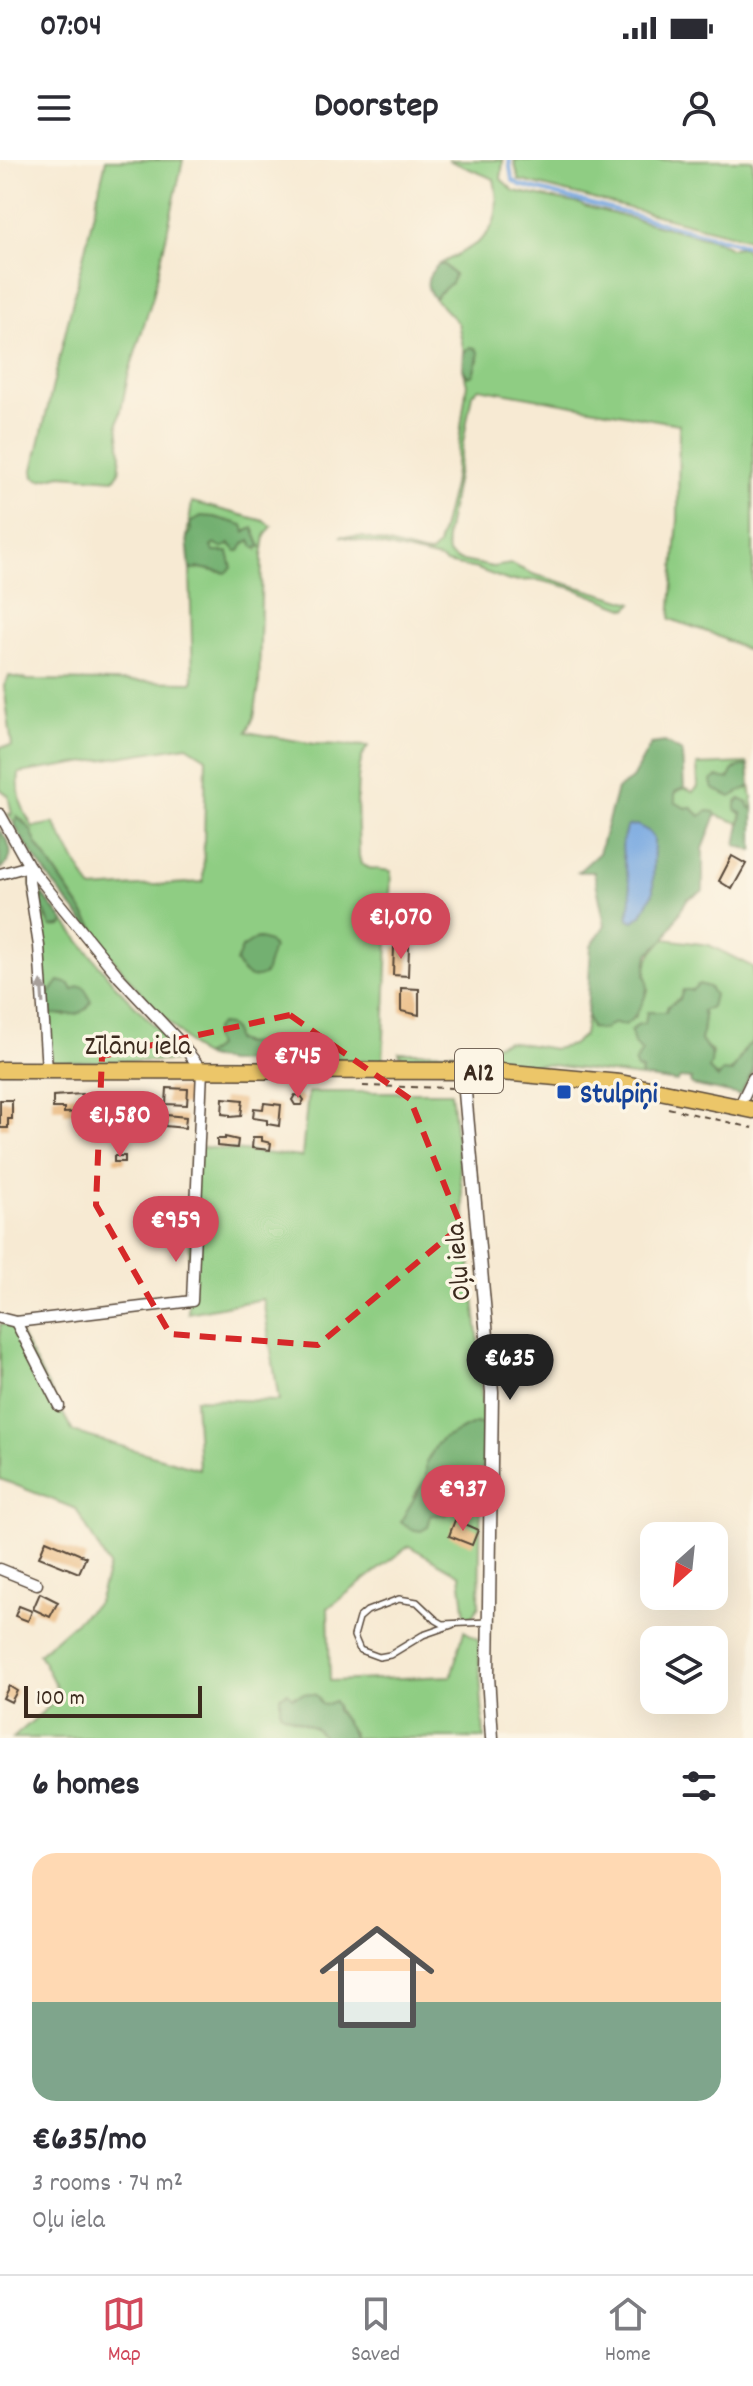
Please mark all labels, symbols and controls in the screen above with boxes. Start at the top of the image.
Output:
text: 07:04 [40,7,102,50]
text: Doorstep [314,82,439,134]
icon: menu [32,86,76,130]
icon: person [677,86,721,130]
pin: €1,070 [336,893,466,961]
text: €1,070 [369,900,433,937]
one-way arrow [35,979,48,1004]
street label: Zīlānu iela [85,1029,192,1069]
pin: €745 [251,1032,345,1100]
text: €745 [274,1039,322,1076]
road number: A12 [455,1049,503,1093]
place label: Stulpiņi [580,1077,658,1117]
marker: Stulpiņi [555,1083,573,1101]
pin: €1,580 [55,1091,185,1159]
text: €1,580 [89,1098,151,1135]
pin: €959 [129,1196,223,1264]
text: €959 [151,1203,201,1240]
street label: Oļu iela [438,1220,484,1302]
pin: €635 [463,1334,557,1402]
text: €635 [485,1341,535,1378]
pin: €937 [416,1465,510,1533]
text: €937 [439,1472,487,1509]
north arrow [640,1522,728,1610]
map controls [640,1522,728,1714]
button: layers [640,1626,728,1714]
scale bar [24,1682,202,1718]
text: 100 m [36,1684,85,1715]
text: 6 homes [32,1762,140,1811]
icon: filters [677,1764,721,1808]
icon: home [305,1905,449,2049]
text: €635/mo [32,2117,147,2166]
text: 3 rooms · 74 m² [32,2166,183,2203]
text: Oļu iela [32,2203,105,2240]
tab: Map [102,2292,146,2371]
tab: Saved [351,2292,400,2371]
tab: Home [605,2292,651,2371]

